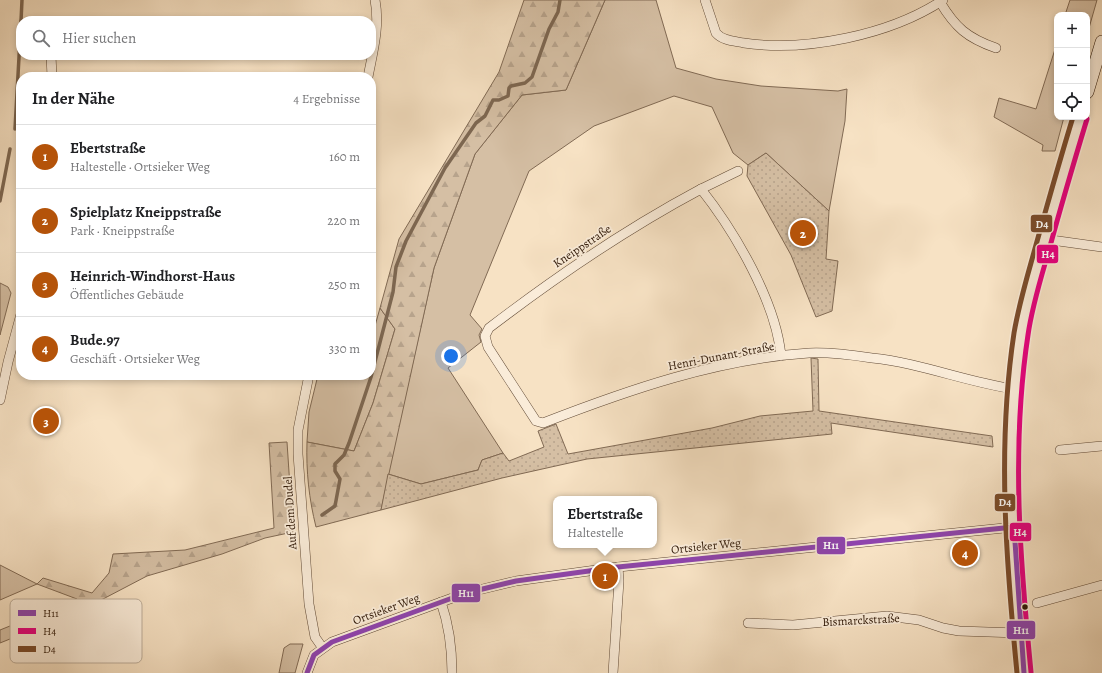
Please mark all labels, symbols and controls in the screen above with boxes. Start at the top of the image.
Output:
map controls [1054,12,1090,120]
button: + [1054,12,1090,48]
search box [16,16,376,60]
icon: search [30,27,52,49]
text: Hier suchen [62,28,136,48]
button: − [1054,48,1090,84]
button: locate [1054,84,1090,120]
text: In der Nähe [32,87,115,110]
text: 4 Ergebnisse [293,90,360,107]
text: Ebertstraße [70,138,146,158]
text: 1 [43,148,47,165]
text: 160 m [329,148,360,165]
text: Haltestelle · Ortsieker Weg [70,158,210,175]
text: Spielplatz Kneippstraße [70,202,222,222]
text: 2 [42,212,48,229]
text: 220 m [327,212,360,229]
line badge: D4 [1030,214,1053,233]
text: D4 [1036,217,1048,232]
pin: 2 [790,218,816,248]
street label: Kneippstraße [550,221,614,271]
text: Park · Kneippstraße [70,222,175,239]
line badge: H4 [1036,244,1059,264]
text: H4 [1041,247,1055,262]
text: Heinrich-Windhorst-Haus [70,266,235,286]
text: 3 [42,276,48,293]
text: 250 m [328,276,360,293]
text: Öffentliches Gebäude [70,286,184,303]
text: Bude.97 [70,330,120,350]
street label: Henri-Dunant-Straße [666,338,776,374]
text: 4 [42,340,48,357]
text: 330 m [329,340,360,357]
your location [441,346,461,366]
text: Geschäft · Ortsieker Weg [70,350,200,367]
pin: 3 [33,406,59,436]
street label: Auf dem Dudel [279,476,301,551]
line badge: D4 [994,493,1016,512]
text: D4 [999,495,1011,510]
popup [553,496,657,548]
text: Ebertstraße [567,504,643,524]
line badge: H4 [1009,522,1032,542]
text: Haltestelle [567,524,624,541]
text: H4 [1013,525,1027,540]
street label: Ortsieker Weg [670,534,742,558]
line badge: H11 [816,536,846,555]
text: H11 [823,538,839,553]
pin: 4 [952,538,978,568]
pin: 1 [592,561,618,591]
line badge: H11 [451,583,481,603]
text: H11 [458,586,474,601]
street label: Ortsieker Weg [350,589,422,629]
legend [10,599,142,663]
unlabelled marker [1020,602,1030,612]
text: H11 [43,606,59,621]
street label: Bismarckstraße [822,610,900,630]
line badge: H11 [1006,620,1036,640]
text: H11 [1013,623,1029,638]
text: H4 [43,624,56,639]
text: D4 [43,642,56,657]

